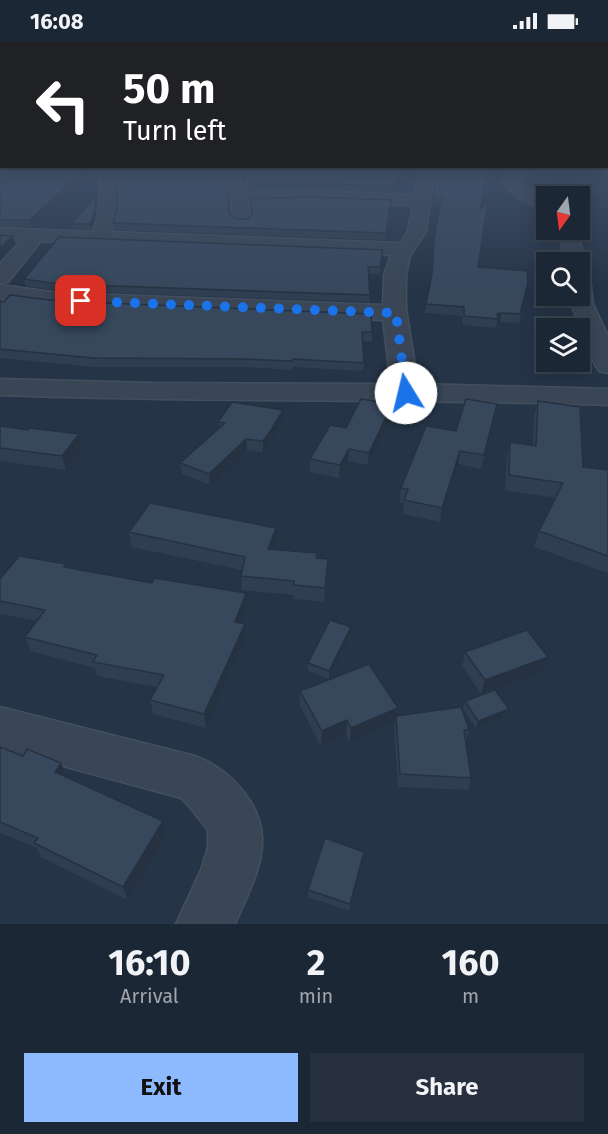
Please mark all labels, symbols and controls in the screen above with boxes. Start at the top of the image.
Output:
text: 16:08 [30,8,84,35]
text: 50 m [123,64,216,114]
icon: left [24,66,102,144]
text: Turn left [123,115,226,147]
north arrow [536,186,590,240]
map controls [536,186,590,372]
button: search [536,252,590,306]
pin [55,275,106,326]
icon: arrive [64,284,97,317]
button: layers [536,318,590,372]
position arrow [374,361,438,425]
text: 16:10 [108,941,191,985]
text: 2 [307,941,325,985]
text: 160 [442,941,500,985]
text: Arrival [120,984,179,1008]
text: min [299,984,333,1008]
text: m [462,984,479,1008]
button: Exit [24,1053,298,1122]
button: Share [310,1053,584,1122]

